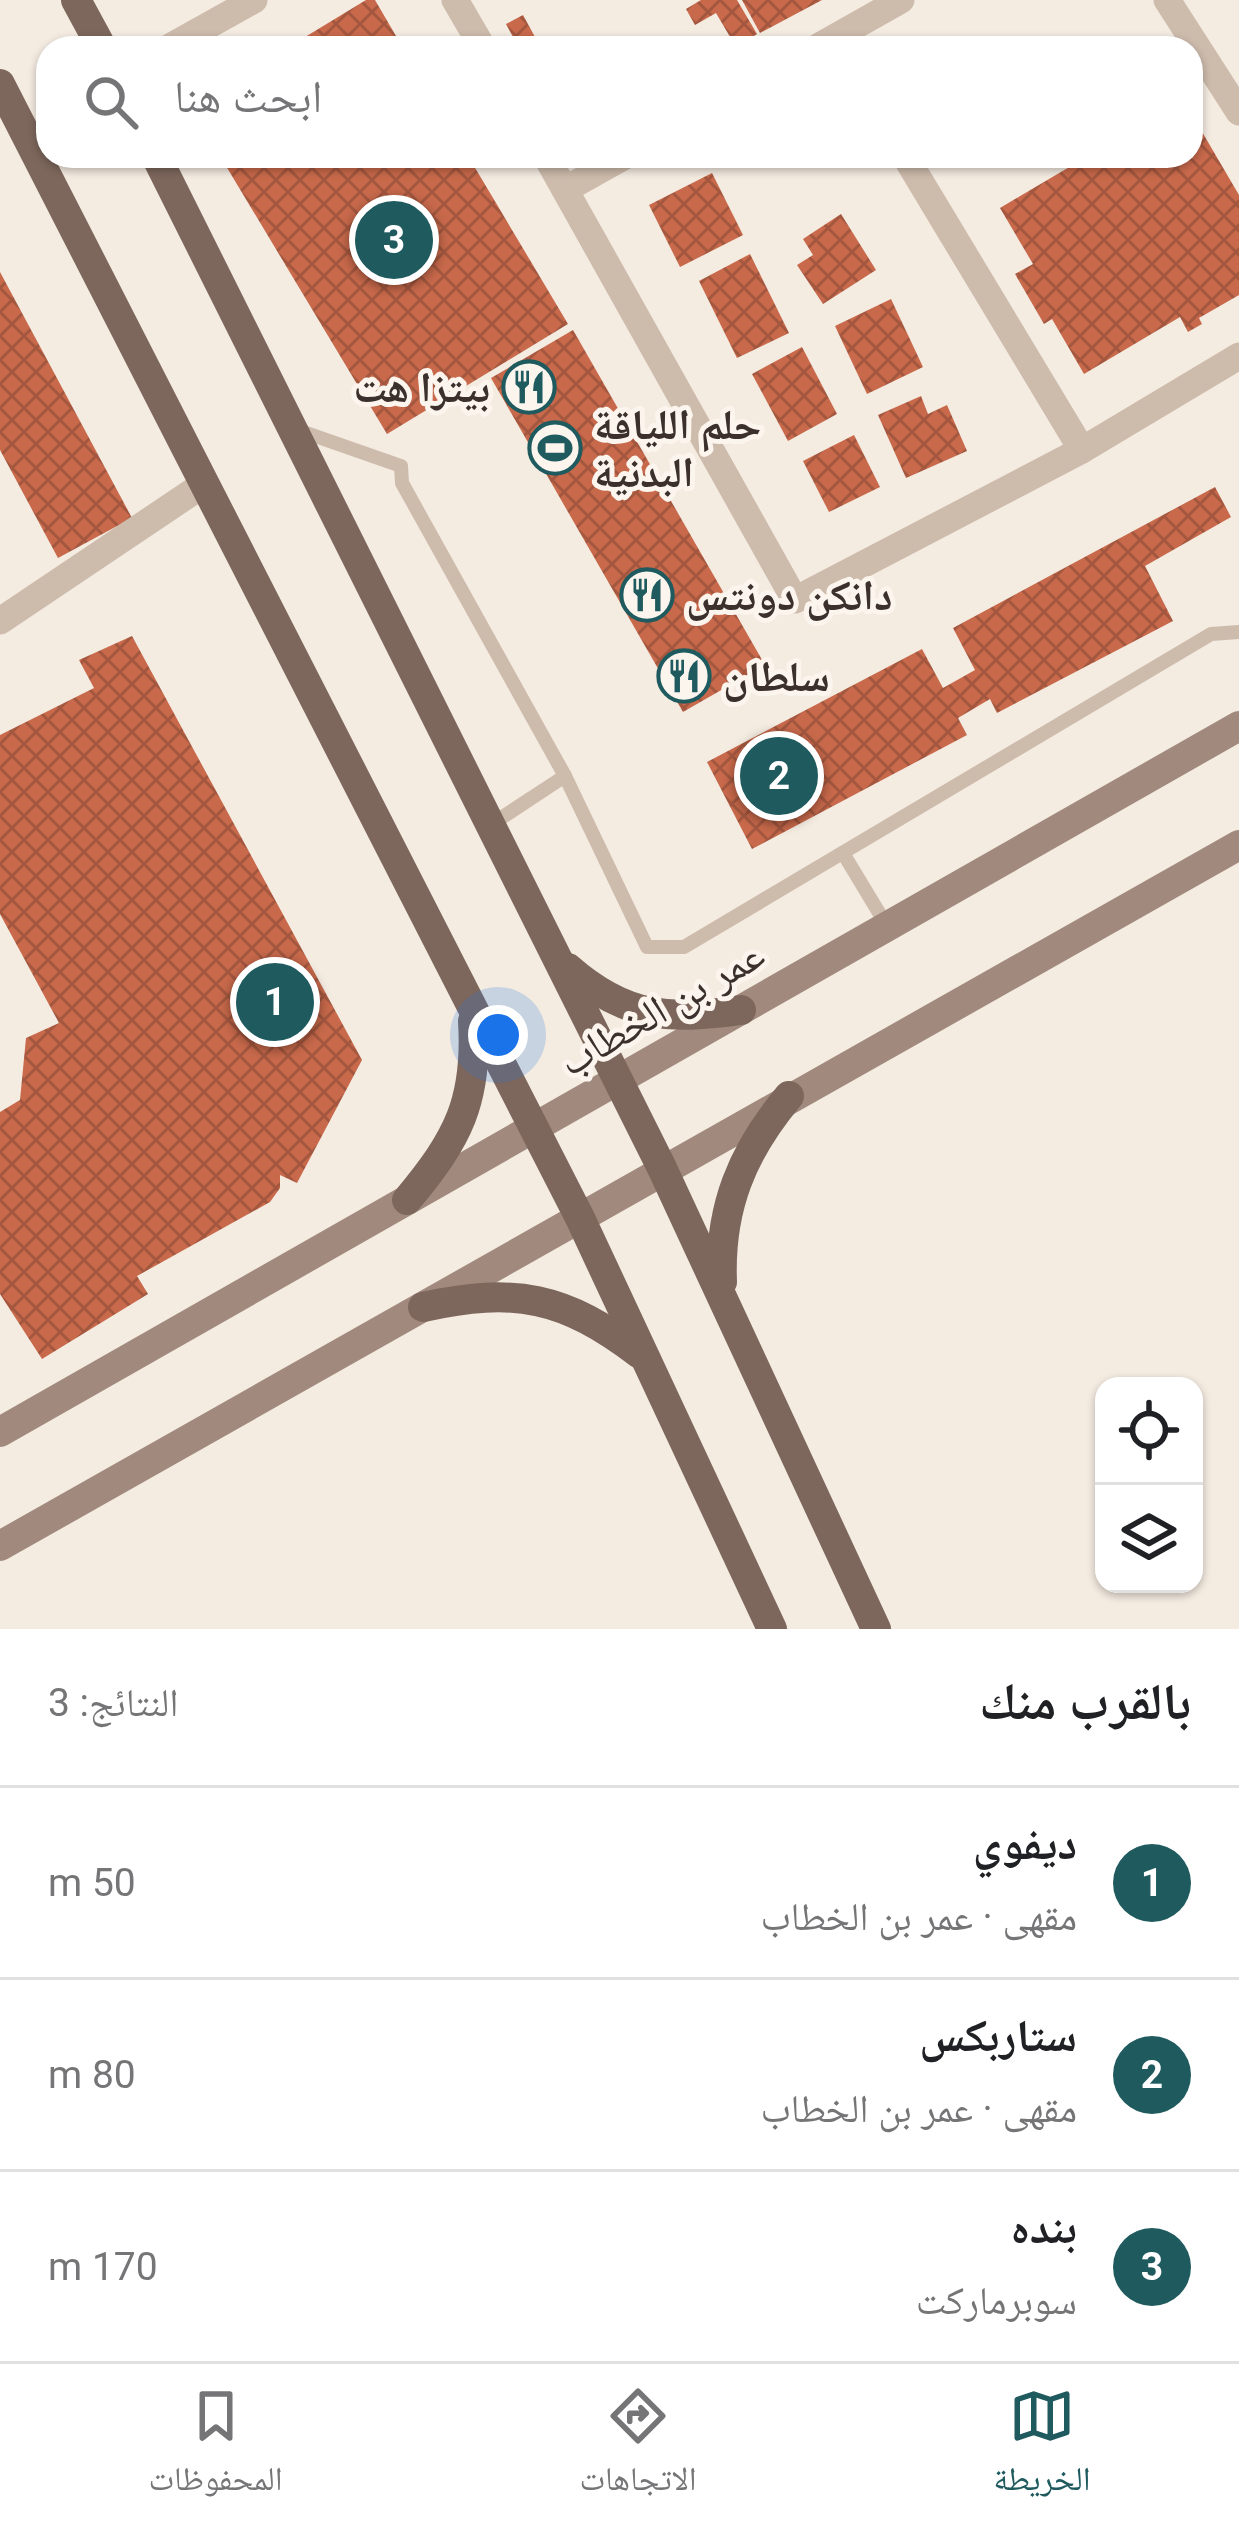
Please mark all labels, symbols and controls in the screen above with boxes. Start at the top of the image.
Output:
search box [36,36,1203,168]
icon: search [78,69,144,135]
text: ابحث هنا [174,70,322,123]
pin: 3 [355,195,433,285]
restaurant icon: بيتزا هت [501,359,557,415]
place label: بيتزا هت [353,363,490,412]
place label: حلم اللياقة البدنية [594,400,761,497]
sports icon: حلم اللياقة البدنية [527,420,583,476]
restaurant icon: دانكن دونتس [619,567,675,623]
place label: دانكن دونتس [686,571,892,621]
restaurant icon: سلطان [656,648,712,704]
place label: سلطان [723,652,830,702]
pin: 2 [740,731,818,821]
street label: عمر بن الخطاب [550,929,773,1087]
pin: 1 [236,957,314,1047]
your location [468,1005,528,1065]
map controls [1095,1377,1203,1593]
button: locate [1095,1377,1203,1485]
button: layers [1095,1485,1203,1593]
text: بالقرب منك [979,1672,1191,1731]
text: النتائج: 3 [48,1680,179,1726]
text: ديفوي [973,1817,1077,1870]
text: 50 m [48,1860,136,1906]
text: 1 [1141,1860,1163,1906]
text: مقهى · عمر بن الخطاب [760,1894,1077,1940]
text: ستاربكس [919,2009,1077,2062]
text: 80 m [48,2052,136,2098]
text: 2 [1141,2052,1163,2098]
text: مقهى · عمر بن الخطاب [760,2086,1077,2132]
text: بنده [1011,2201,1077,2254]
text: 170 m [48,2244,158,2290]
text: 3 [1141,2244,1163,2290]
text: سوبرماركت [916,2278,1077,2324]
tab: المحفوظات [148,2383,283,2511]
tab: الاتجاهات [579,2383,697,2511]
tab: الخريطة [993,2383,1091,2511]

